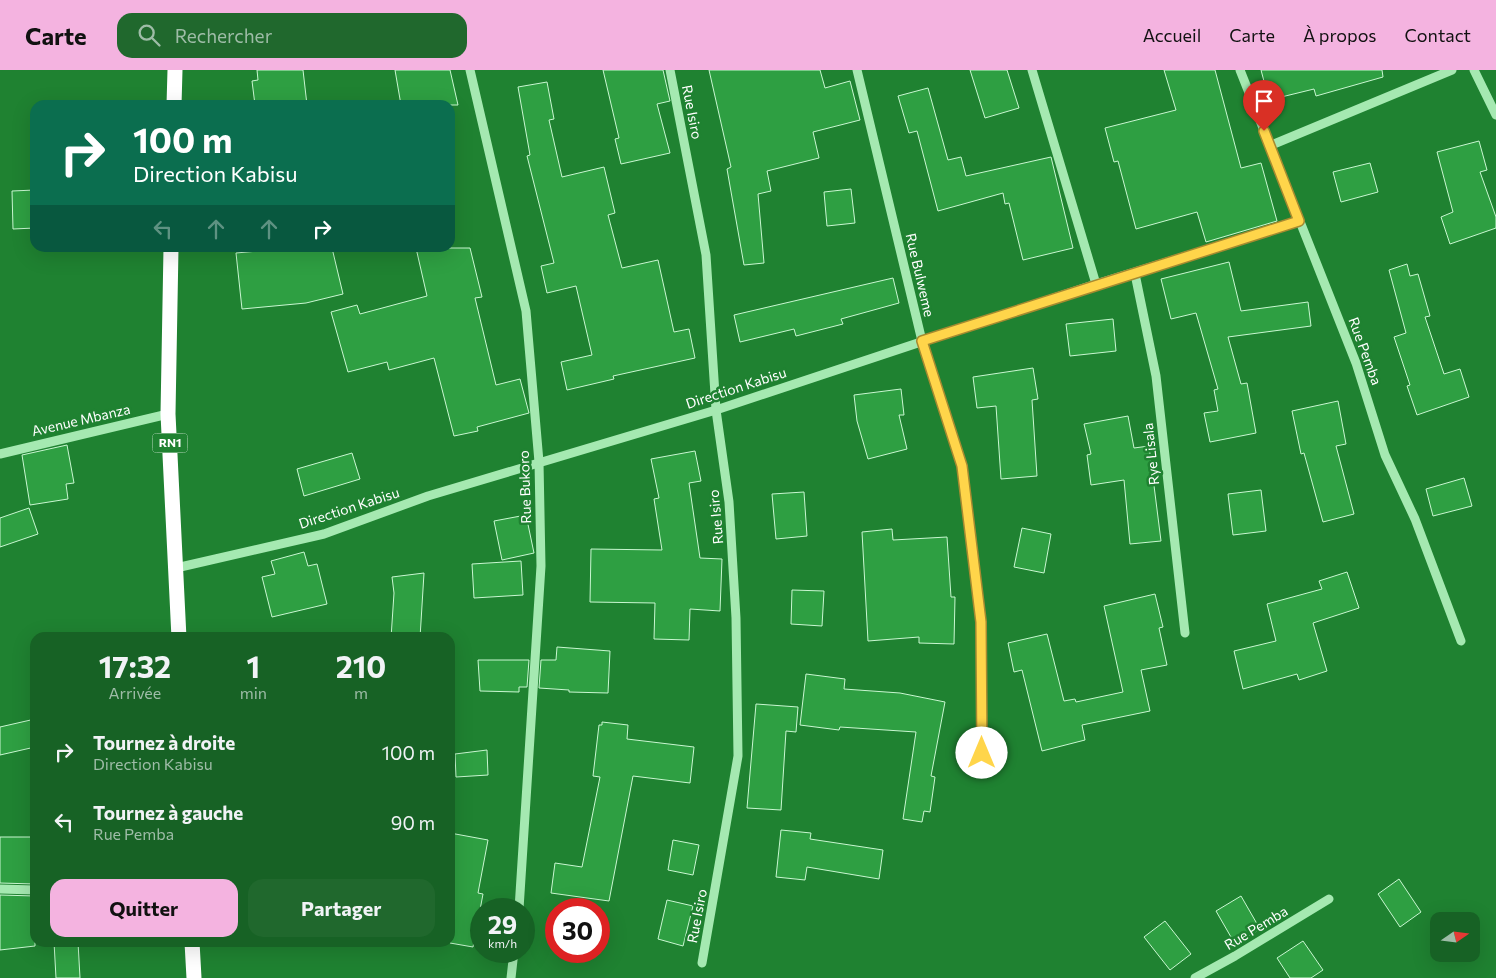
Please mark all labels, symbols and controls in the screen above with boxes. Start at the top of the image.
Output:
search box [117,13,467,58]
text: Carte [25,21,87,50]
icon: search [135,21,163,49]
text: Rechercher [175,24,272,47]
text: Accueil [1143,24,1201,46]
text: Carte [1229,24,1275,46]
text: À propos [1303,24,1377,46]
text: Contact [1405,24,1471,46]
pin [1243,80,1285,131]
street label: Rue Isiro [679,83,706,140]
icon: arrive [1250,87,1278,115]
text: 100 m [133,117,233,160]
icon: right [50,120,115,185]
text: Direction Kabisu [133,160,298,187]
icon: left [149,215,177,243]
icon: ahead [202,215,230,243]
icon: ahead [255,215,283,243]
icon: right [308,215,336,243]
street label: Rue Bulweme [903,231,938,318]
street label: Rue Pemba [1345,315,1386,387]
street label: Direction Kabisu [683,363,788,412]
street label: Avenue Mbanza [30,400,132,439]
street label: Rye Lisala [1139,422,1162,486]
road number: RN1 [152,433,188,452]
street label: Rue Bukoro [515,450,534,524]
street label: Direction Kabisu [296,483,401,532]
street label: Rue Isiro [705,489,726,545]
text: 17:32 [99,647,171,684]
text: 1 [247,647,260,684]
text: 210 [336,647,386,684]
text: Arrivée [108,683,161,702]
text: min [240,683,267,702]
text: m [354,683,368,702]
position arrow [955,726,1007,778]
text: Tournez à droite [93,731,235,754]
icon: right [50,738,78,766]
text: 100 m [382,741,435,764]
text: Direction Kabisu [93,754,213,773]
text: Tournez à gauche [93,801,243,824]
icon: left [50,808,78,836]
text: 90 m [391,811,435,834]
text: Rue Pemba [93,824,174,843]
button: Quitter [50,879,238,937]
button: Partager [248,879,435,937]
street label: Rue Isiro [683,887,710,944]
speed limit sign: 30 [545,898,610,963]
street label: Rue Pemba [1221,902,1291,953]
text: 29 [488,909,517,939]
north arrow [1430,912,1480,962]
map controls [1430,912,1480,962]
text: km/h [488,936,517,950]

